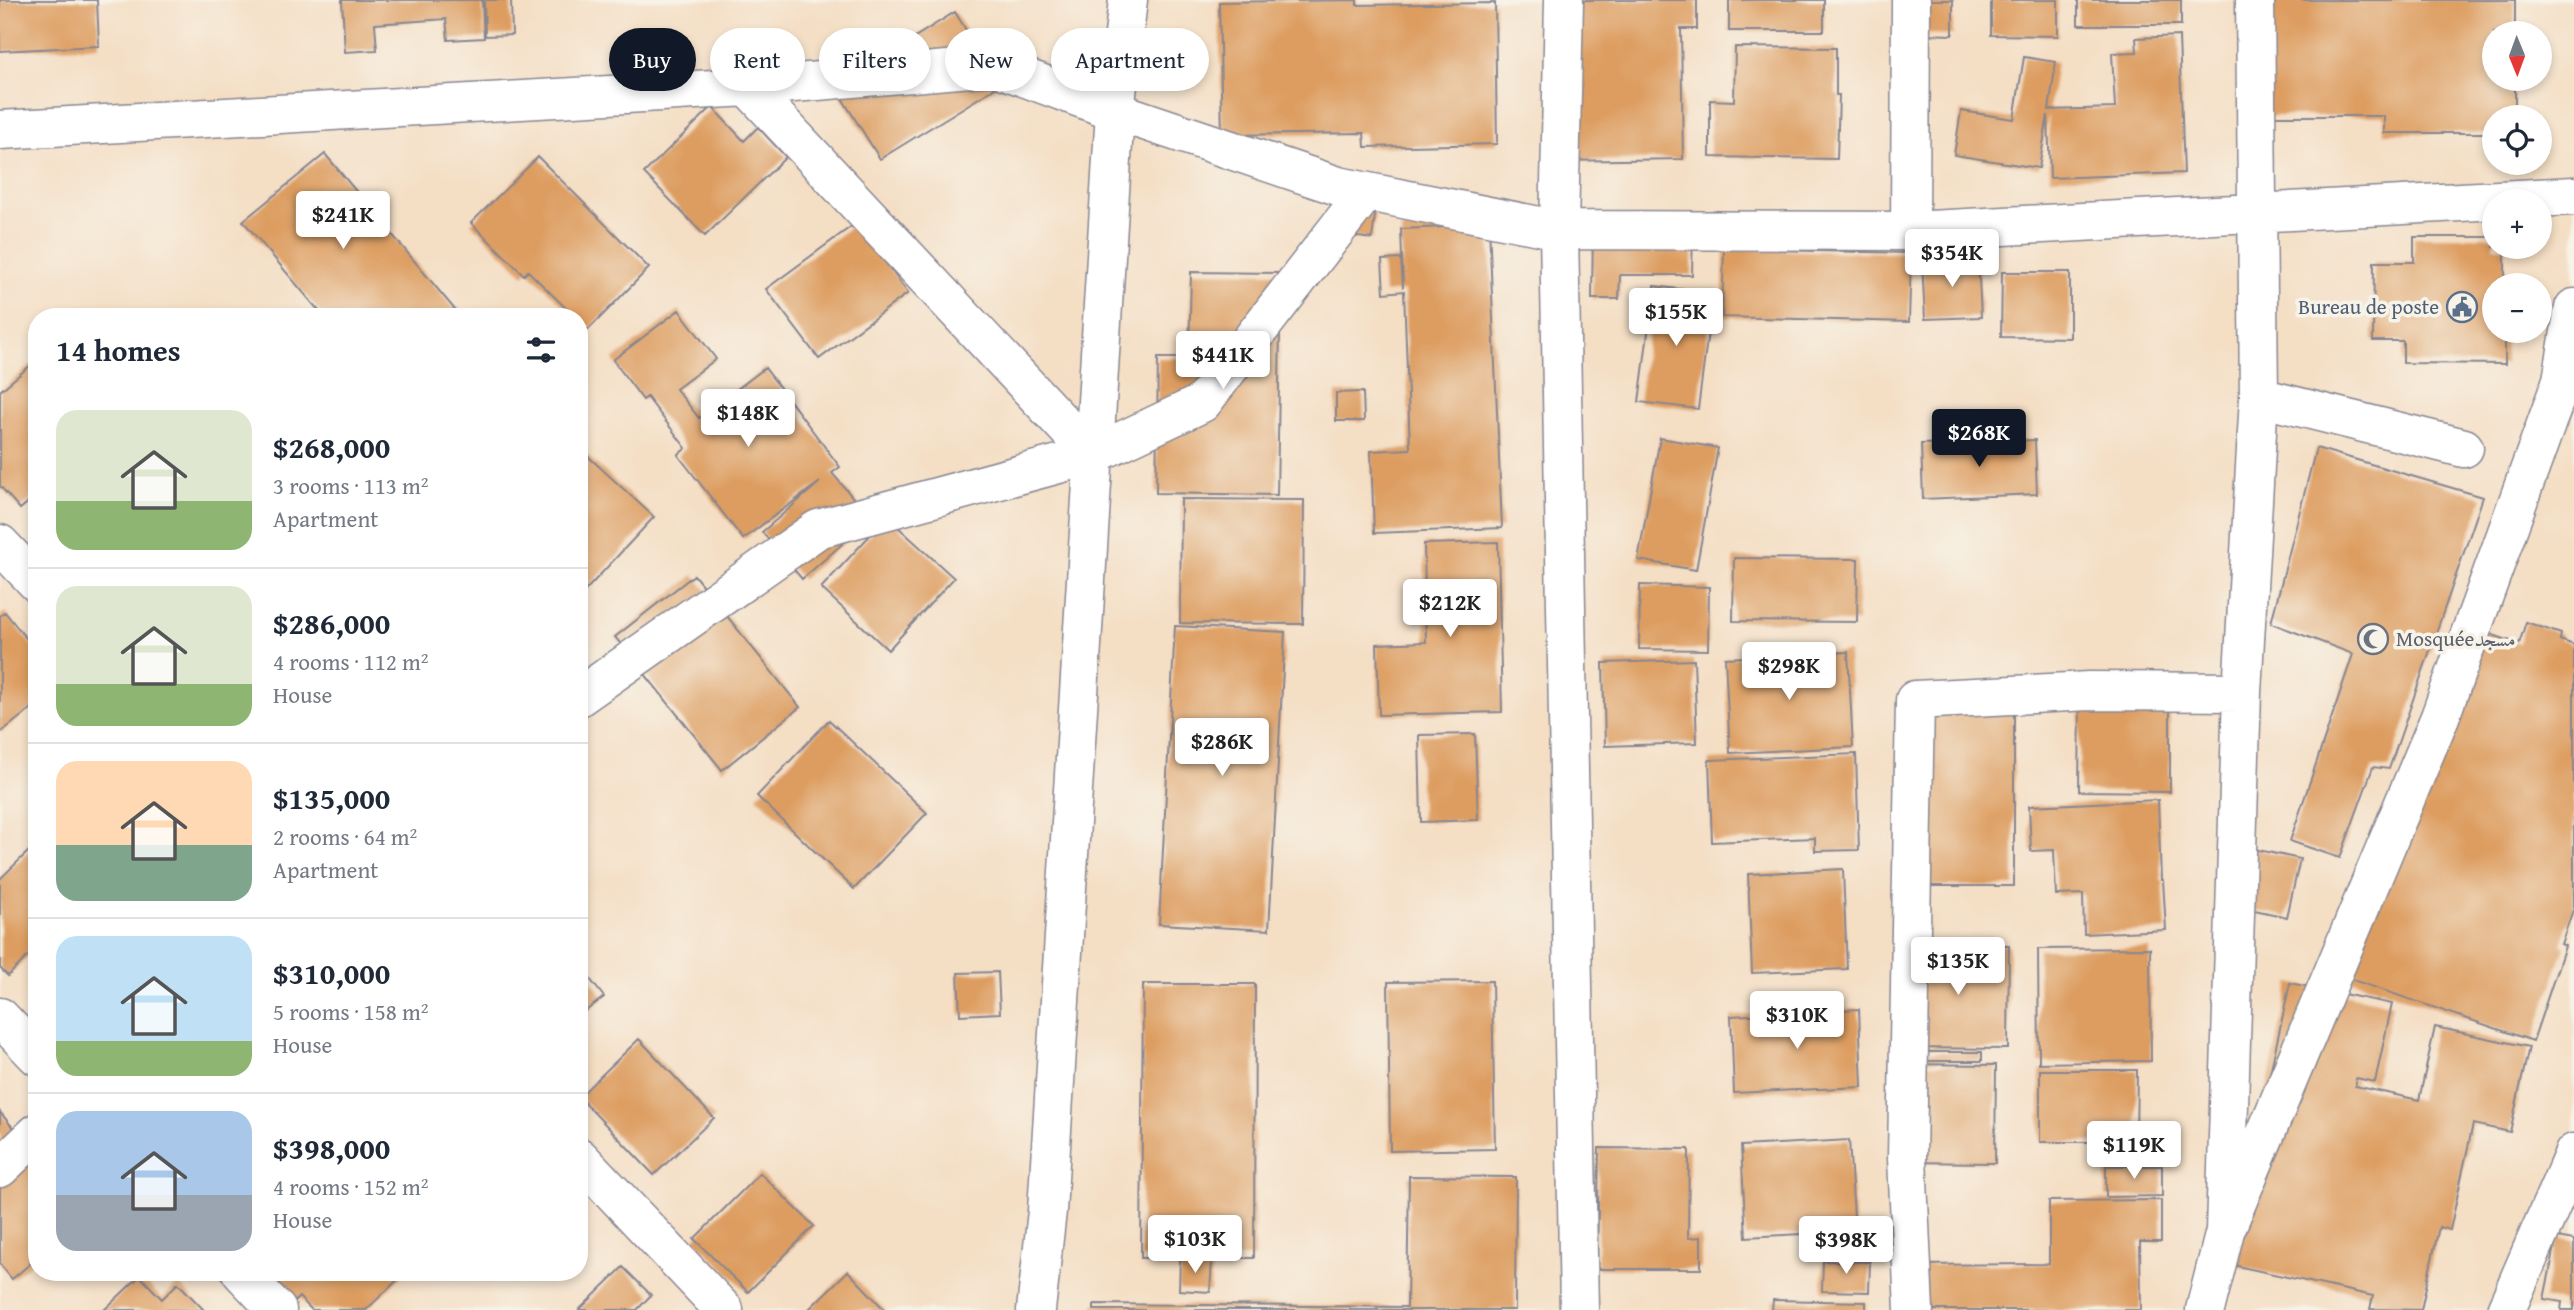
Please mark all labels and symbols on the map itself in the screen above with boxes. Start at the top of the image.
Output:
north arrow [2482,21,2552,91]
pin: $241K [294,191,392,251]
pin: $354K [1903,230,2001,289]
pin: $155K [1627,288,1725,348]
public building icon: Bureau de poste [2445,290,2479,324]
place label: Bureau de poste [2298,291,2439,322]
pin: $441K [1174,332,1272,391]
pin: $148K [699,390,797,449]
pin: $268K [1930,410,2028,469]
pin: $212K [1401,580,1499,639]
mosque icon: Mosquéeمسجد [2356,622,2390,656]
place label: Mosquéeمسجد [2396,623,2516,654]
pin: $298K [1740,642,1838,702]
pin: $286K [1173,718,1271,778]
pin: $135K [1909,937,2007,997]
pin: $310K [1748,992,1846,1051]
pin: $119K [2085,1122,2183,1181]
pin: $103K [1146,1216,1244,1275]
pin: $398K [1797,1216,1895,1276]

